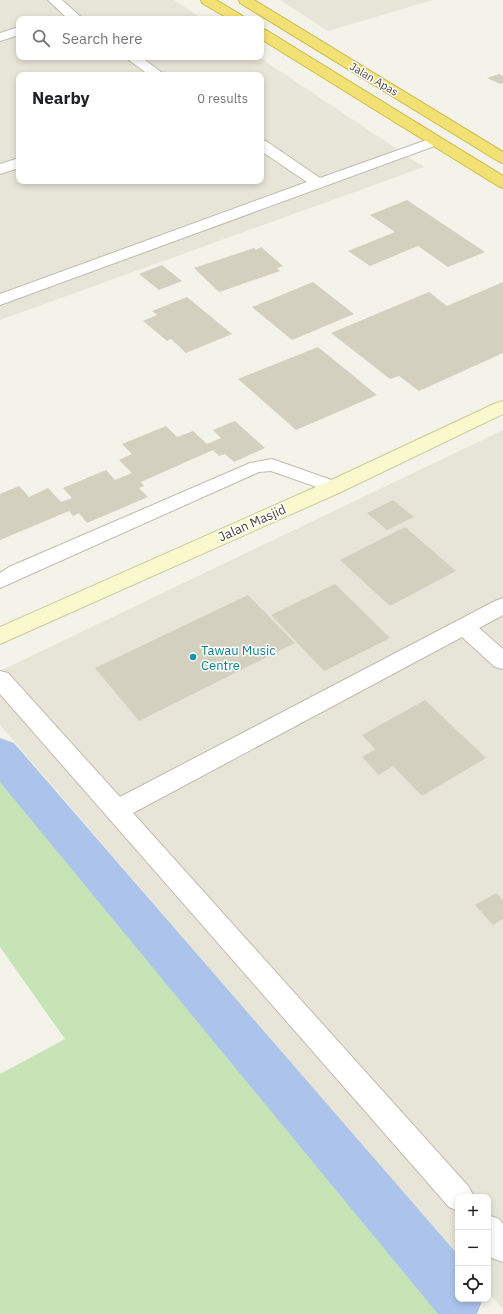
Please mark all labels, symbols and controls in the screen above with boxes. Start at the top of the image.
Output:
search box [16,16,264,60]
icon: search [30,27,52,49]
text: Search here [62,29,142,48]
street label: Jalan Apas [347,59,401,99]
text: Nearby [32,87,90,109]
text: 0 results [197,90,248,107]
street label: Jalan Masjid [215,501,289,545]
place label: Tawau Music Centre [201,642,276,674]
marker: Tawau Music Centre [188,652,198,662]
map controls [455,1194,491,1302]
button: + [455,1194,491,1230]
button: − [455,1230,491,1266]
button: locate [455,1266,491,1302]

